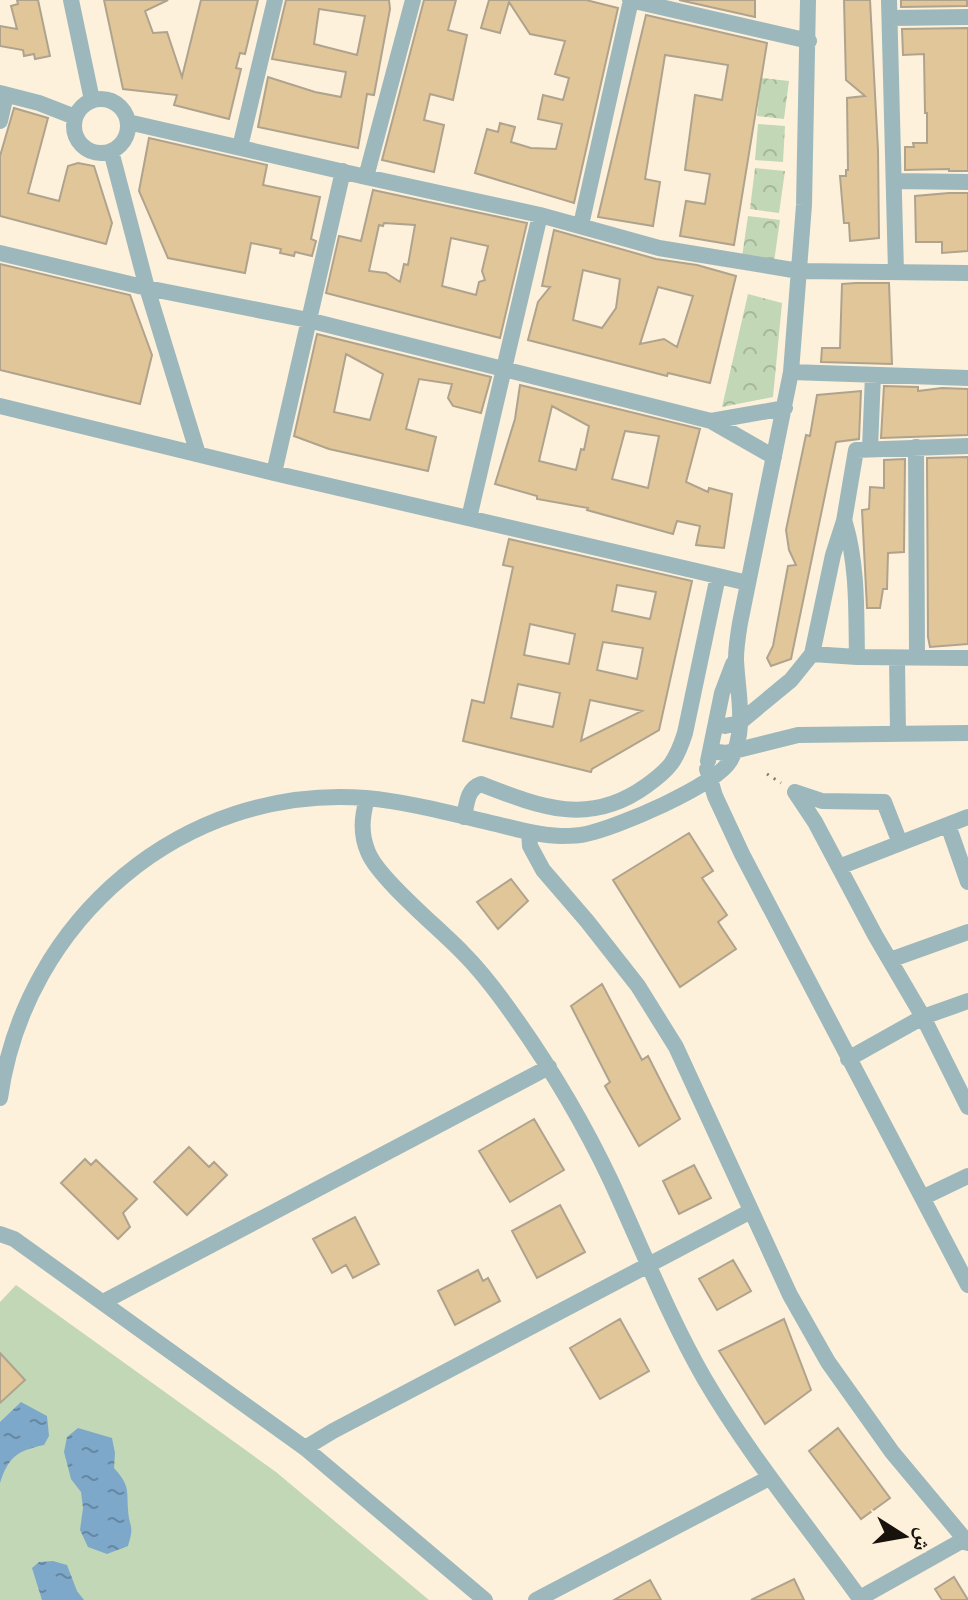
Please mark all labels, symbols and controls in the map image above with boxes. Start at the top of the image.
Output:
north arrow [864,1496,944,1576]
text: ش [908,1526,939,1554]

